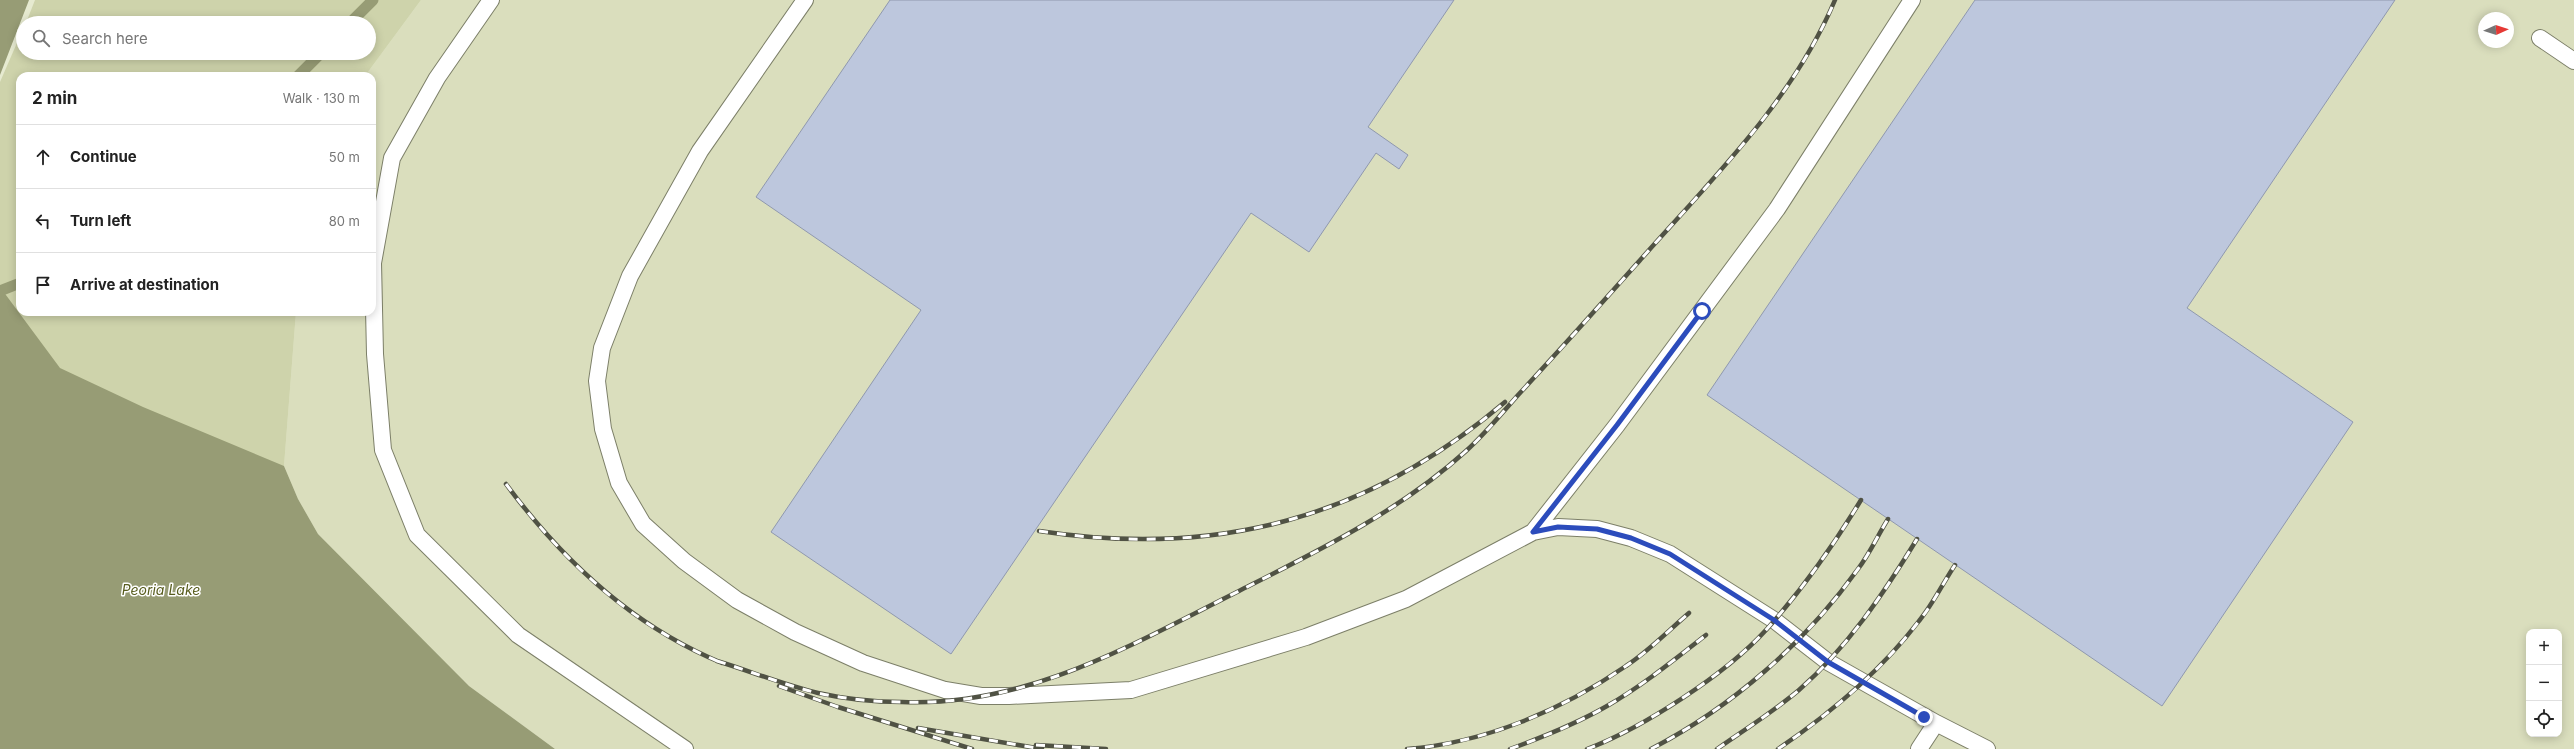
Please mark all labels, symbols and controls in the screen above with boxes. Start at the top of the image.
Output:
north arrow [2478,12,2514,48]
search box [16,16,376,60]
icon: search [30,27,52,49]
text: Search here [62,29,148,48]
text: 2 min [32,88,77,108]
text: Walk · 130 m [283,90,360,106]
icon: ahead [32,146,54,168]
text: Continue [70,147,137,166]
text: 50 m [329,149,360,165]
icon: left [32,210,54,232]
text: Turn left [70,211,131,230]
text: 80 m [329,213,360,229]
icon: arrive [32,274,54,296]
text: Arrive at destination [70,275,219,294]
route start [1693,302,1711,320]
water label: Peoria Lake [122,581,200,598]
map controls [2526,629,2562,737]
button: + [2526,629,2562,665]
button: − [2526,665,2562,701]
button: locate [2526,701,2562,737]
route end [1915,708,1933,726]

